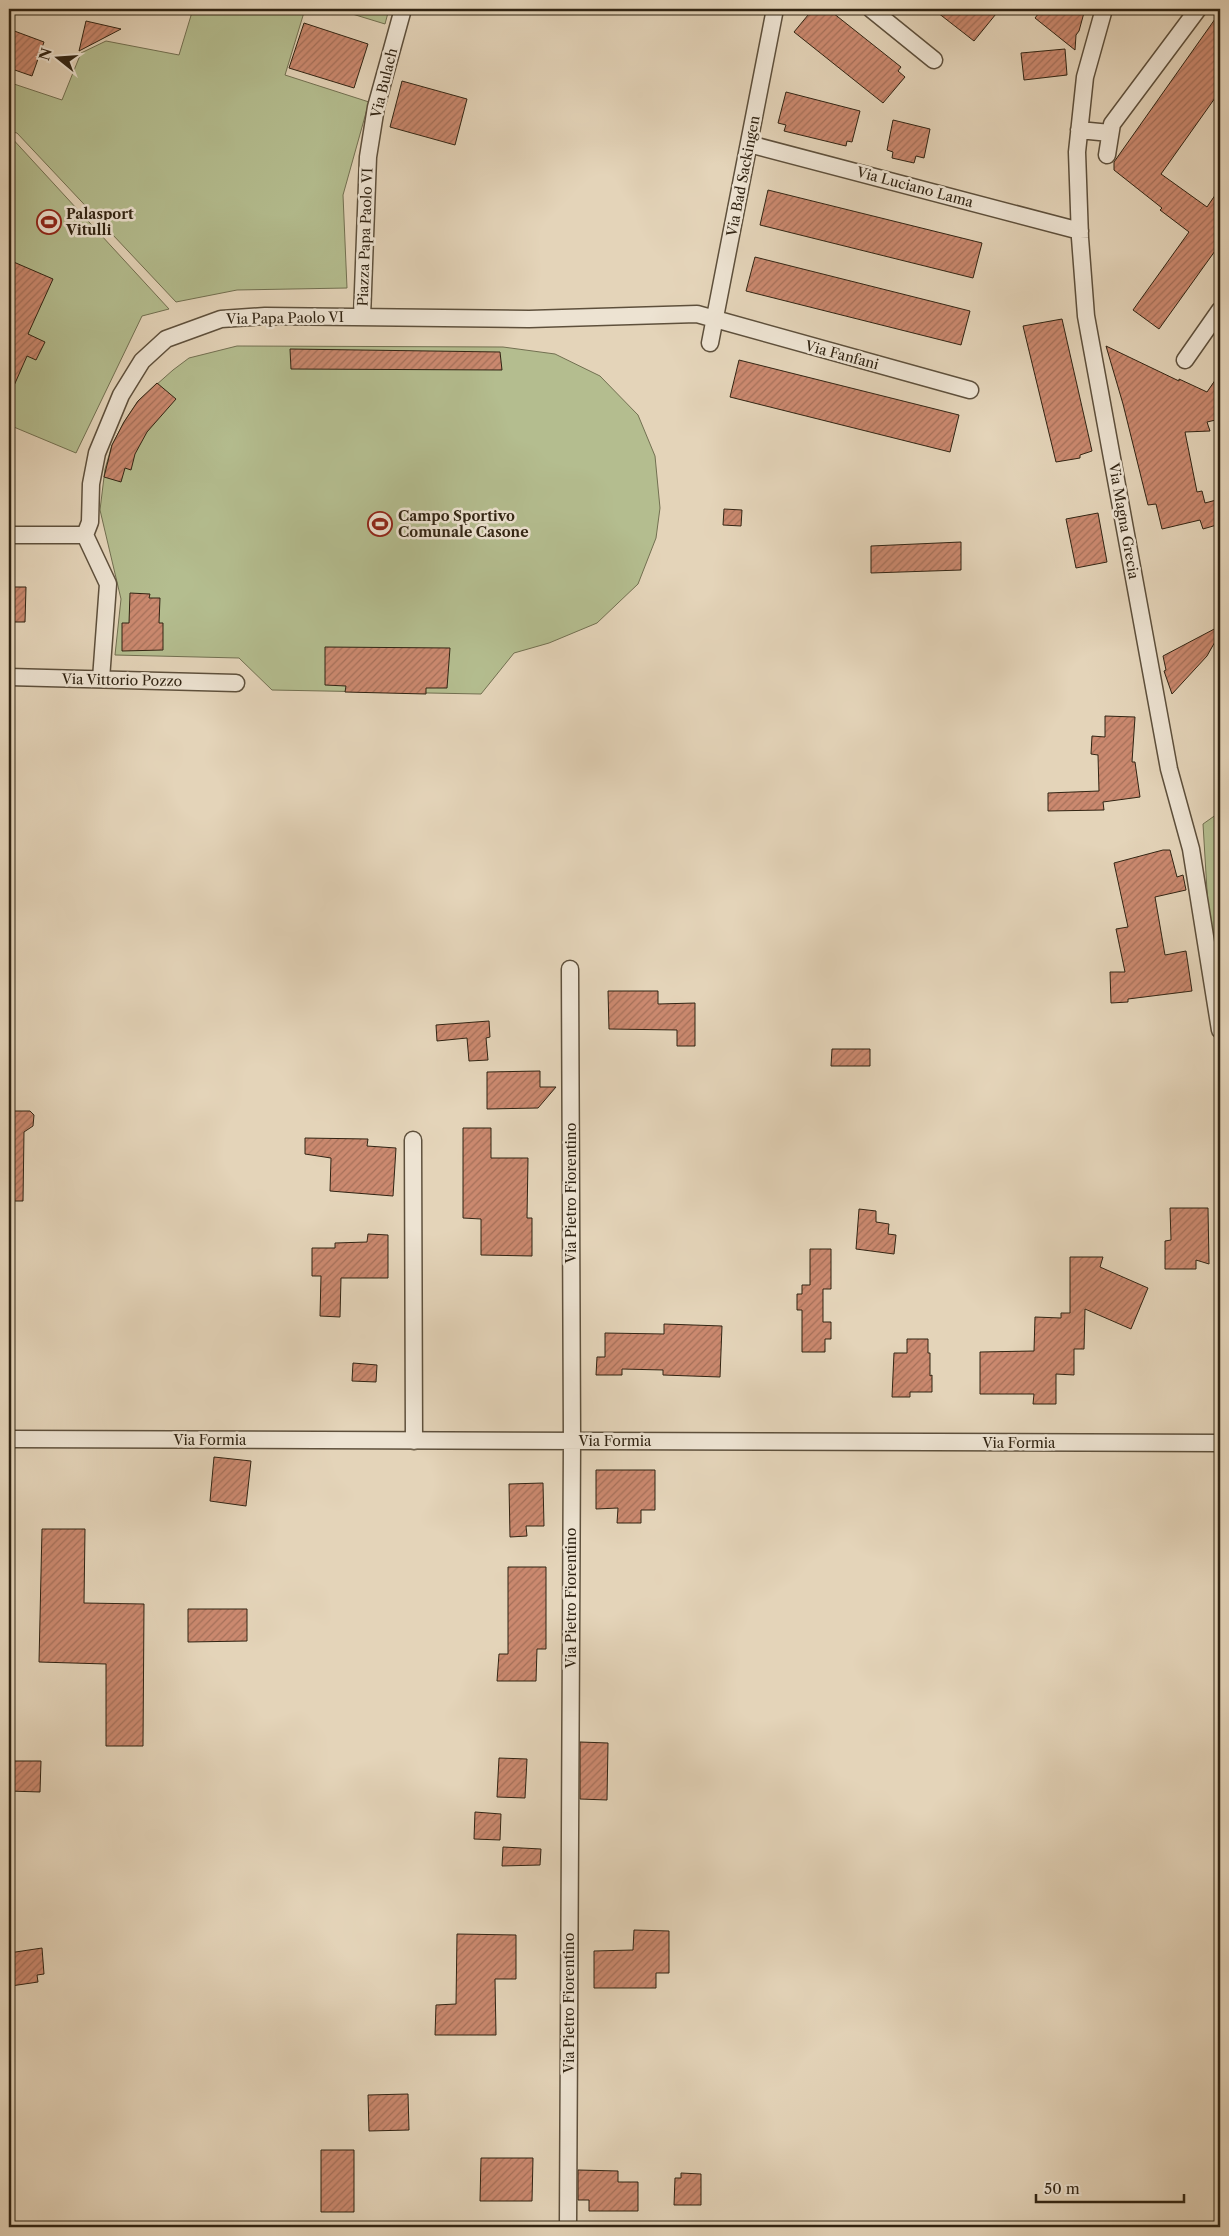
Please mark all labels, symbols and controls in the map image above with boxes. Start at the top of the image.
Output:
north arrow [32,32,82,82]
text: N [35,46,56,63]
street label: Via Bulach [366,46,401,121]
street label: Via Bad Sackingen [722,114,764,239]
street label: Via Luciano Lama [854,162,976,211]
street label: Piazza Papa Paolo VI [354,167,376,307]
place label: Palasport Vitulli [65,205,134,239]
sports icon: Palasport Vitulli [36,209,62,235]
street label: Via Papa Paolo VI [225,308,344,328]
street label: Via Fanfani [802,336,881,373]
street label: Via Magna Grecia [1105,461,1143,581]
place label: Campo Sportivo Comunale Casone [398,507,529,541]
sports icon: Campo Sportivo Comunale Casone [367,511,393,537]
street label: Via Vittorio Pozzo [61,670,182,690]
street label: Via Pietro Fiorentino [562,1123,580,1264]
street label: Via Formia [173,1431,247,1449]
street label: Via Formia [578,1432,652,1450]
street label: Via Formia [982,1434,1056,1452]
street label: Via Pietro Fiorentino [562,1528,580,1669]
street label: Via Pietro Fiorentino [560,1933,578,2074]
scale bar [1036,2171,1184,2203]
text: 50 m [1044,2179,1080,2198]

